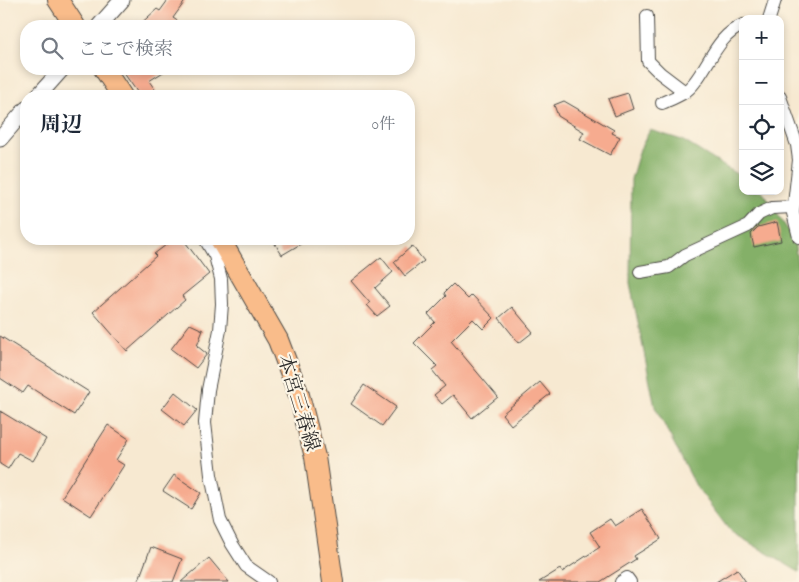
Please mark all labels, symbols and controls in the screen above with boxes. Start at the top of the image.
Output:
map controls [739,15,784,195]
button: + [739,15,784,60]
search box [20,20,415,75]
icon: search [38,34,66,62]
text: ここで検索 [78,38,173,62]
button: − [739,60,784,105]
button: locate [739,105,784,150]
text: 周辺 [40,112,82,139]
text: 0件 [371,115,395,135]
button: layers [739,150,784,195]
street label: 本宮三春線 [271,352,325,454]

